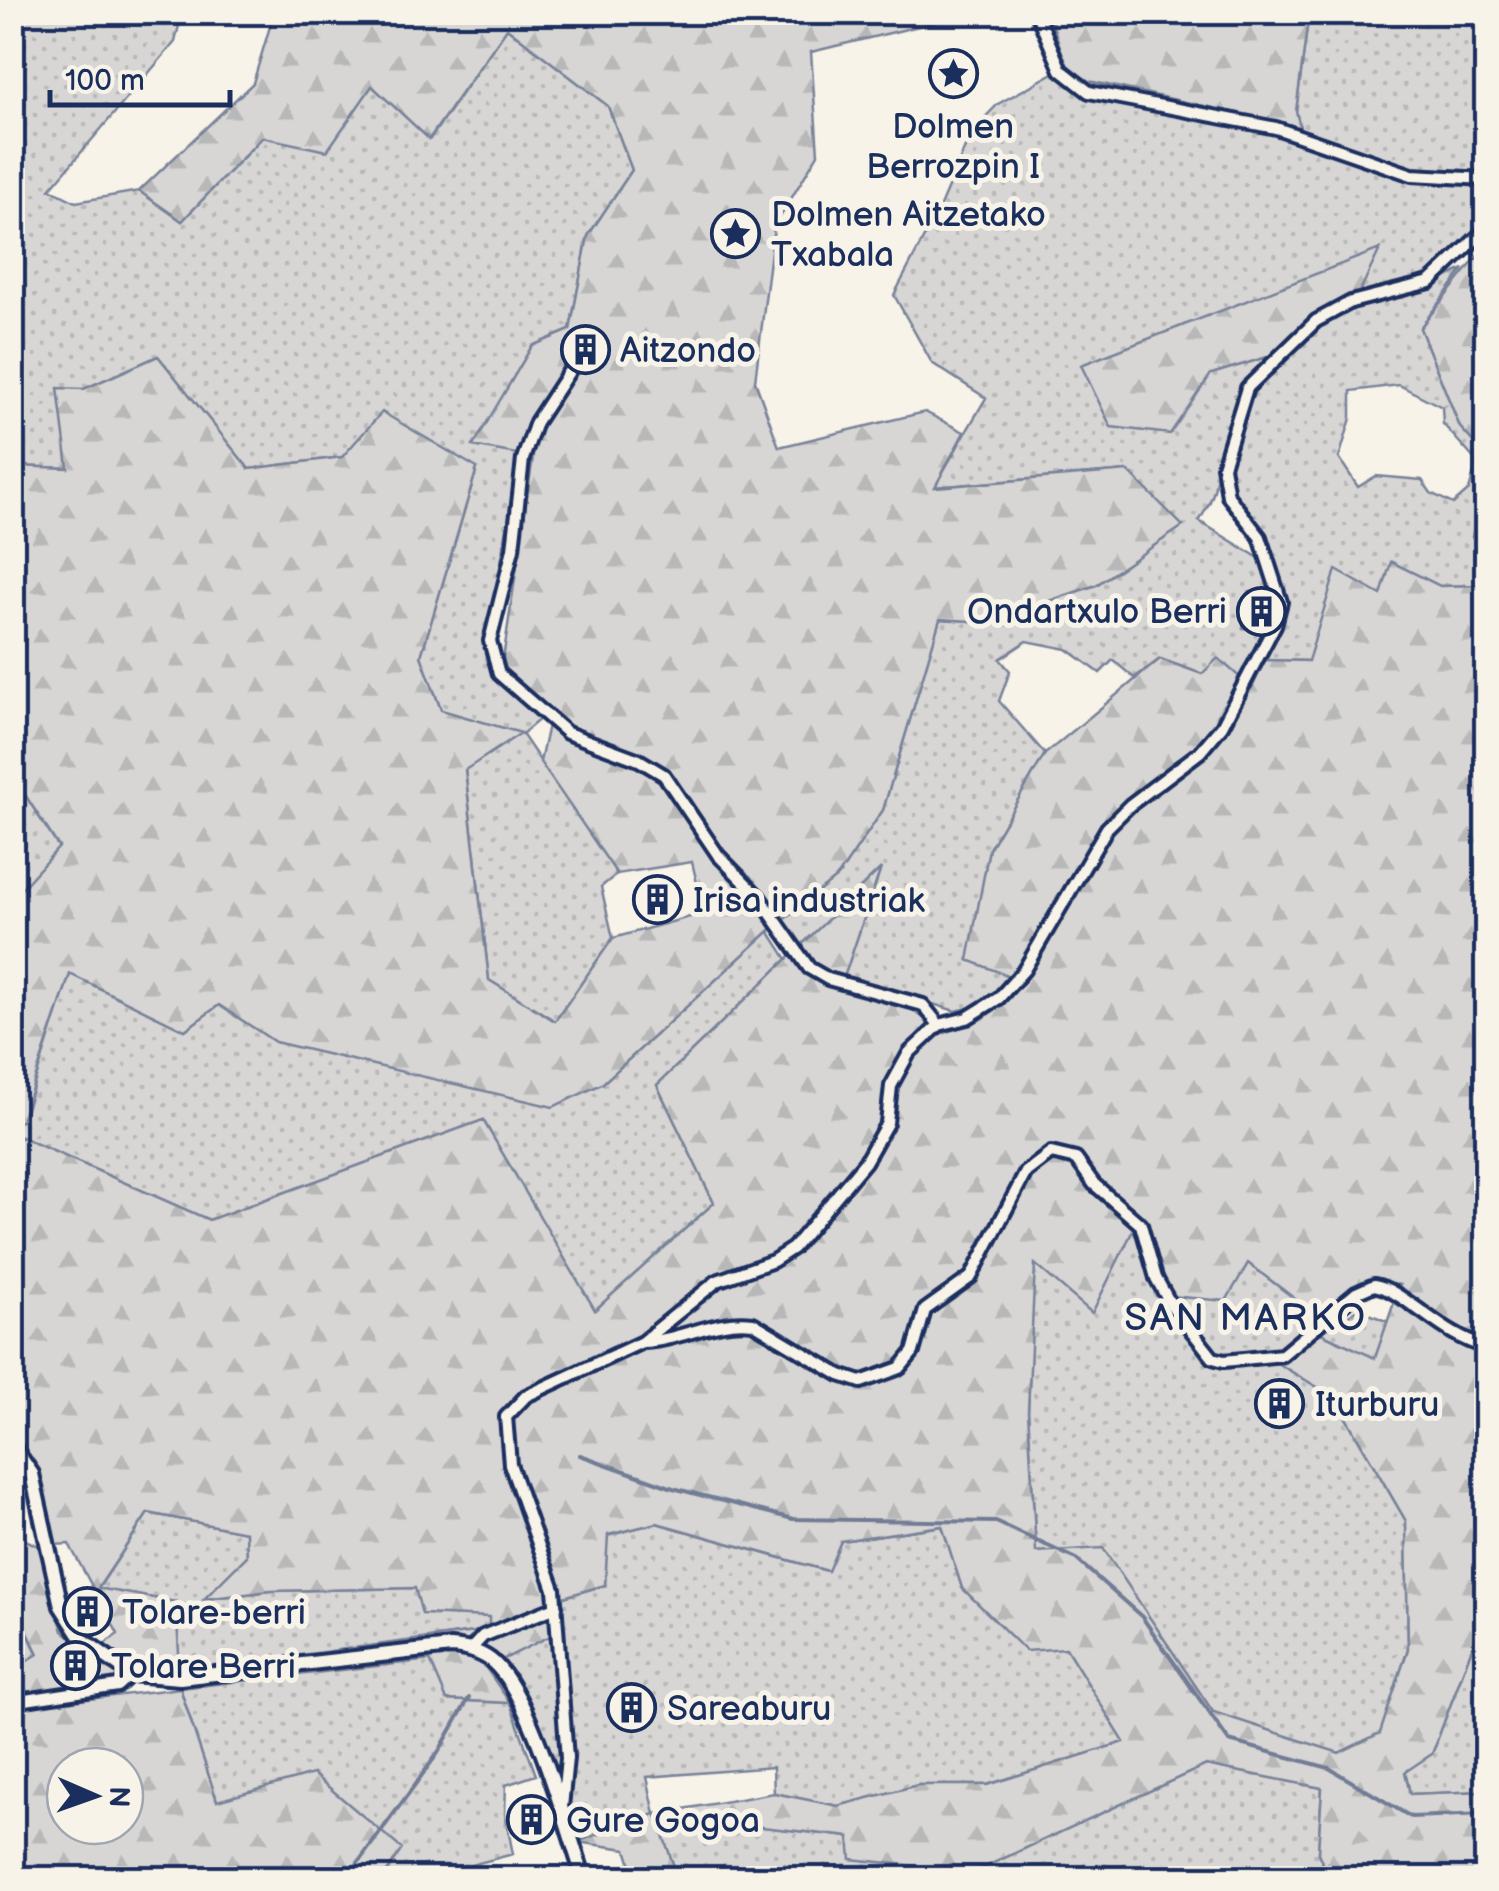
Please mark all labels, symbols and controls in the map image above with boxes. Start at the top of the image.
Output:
scale bar [50,45,230,107]
place icon: Dolmen Berrozpin I [927,48,979,100]
text: 100 m [65,63,145,99]
place label: Dolmen Berrozpin I [866,106,1040,189]
place label: Dolmen Aitzetako Txabala [771,194,1046,277]
place icon: Dolmen Aitzetako Txabala [710,208,762,260]
building icon: Aitzondo [559,324,611,376]
place label: Aitzondo [620,330,756,373]
building icon: Ondartxulo Berri [1236,585,1288,637]
place label: Ondartxulo Berri [967,591,1227,634]
building icon: Irisa industriak [632,874,684,926]
place label: Irisa industriak [693,880,925,923]
district label: SAN MARKO [1124,1296,1368,1341]
building icon: Iturburu [1254,1378,1306,1430]
place label: Iturburu [1315,1384,1440,1427]
building icon: Tolare-berri [61,1586,113,1638]
place label: Tolare-berri [122,1592,306,1635]
building icon: Tolare Berri [50,1640,102,1692]
place label: Tolare Berri [111,1646,296,1689]
building icon: Sareaburu [606,1682,658,1734]
place label: Sareaburu [667,1688,831,1731]
north arrow [45,1746,145,1846]
text: N [102,1786,135,1808]
building icon: Gure Gogoa [505,1794,557,1846]
place label: Gure Gogoa [566,1800,760,1843]

